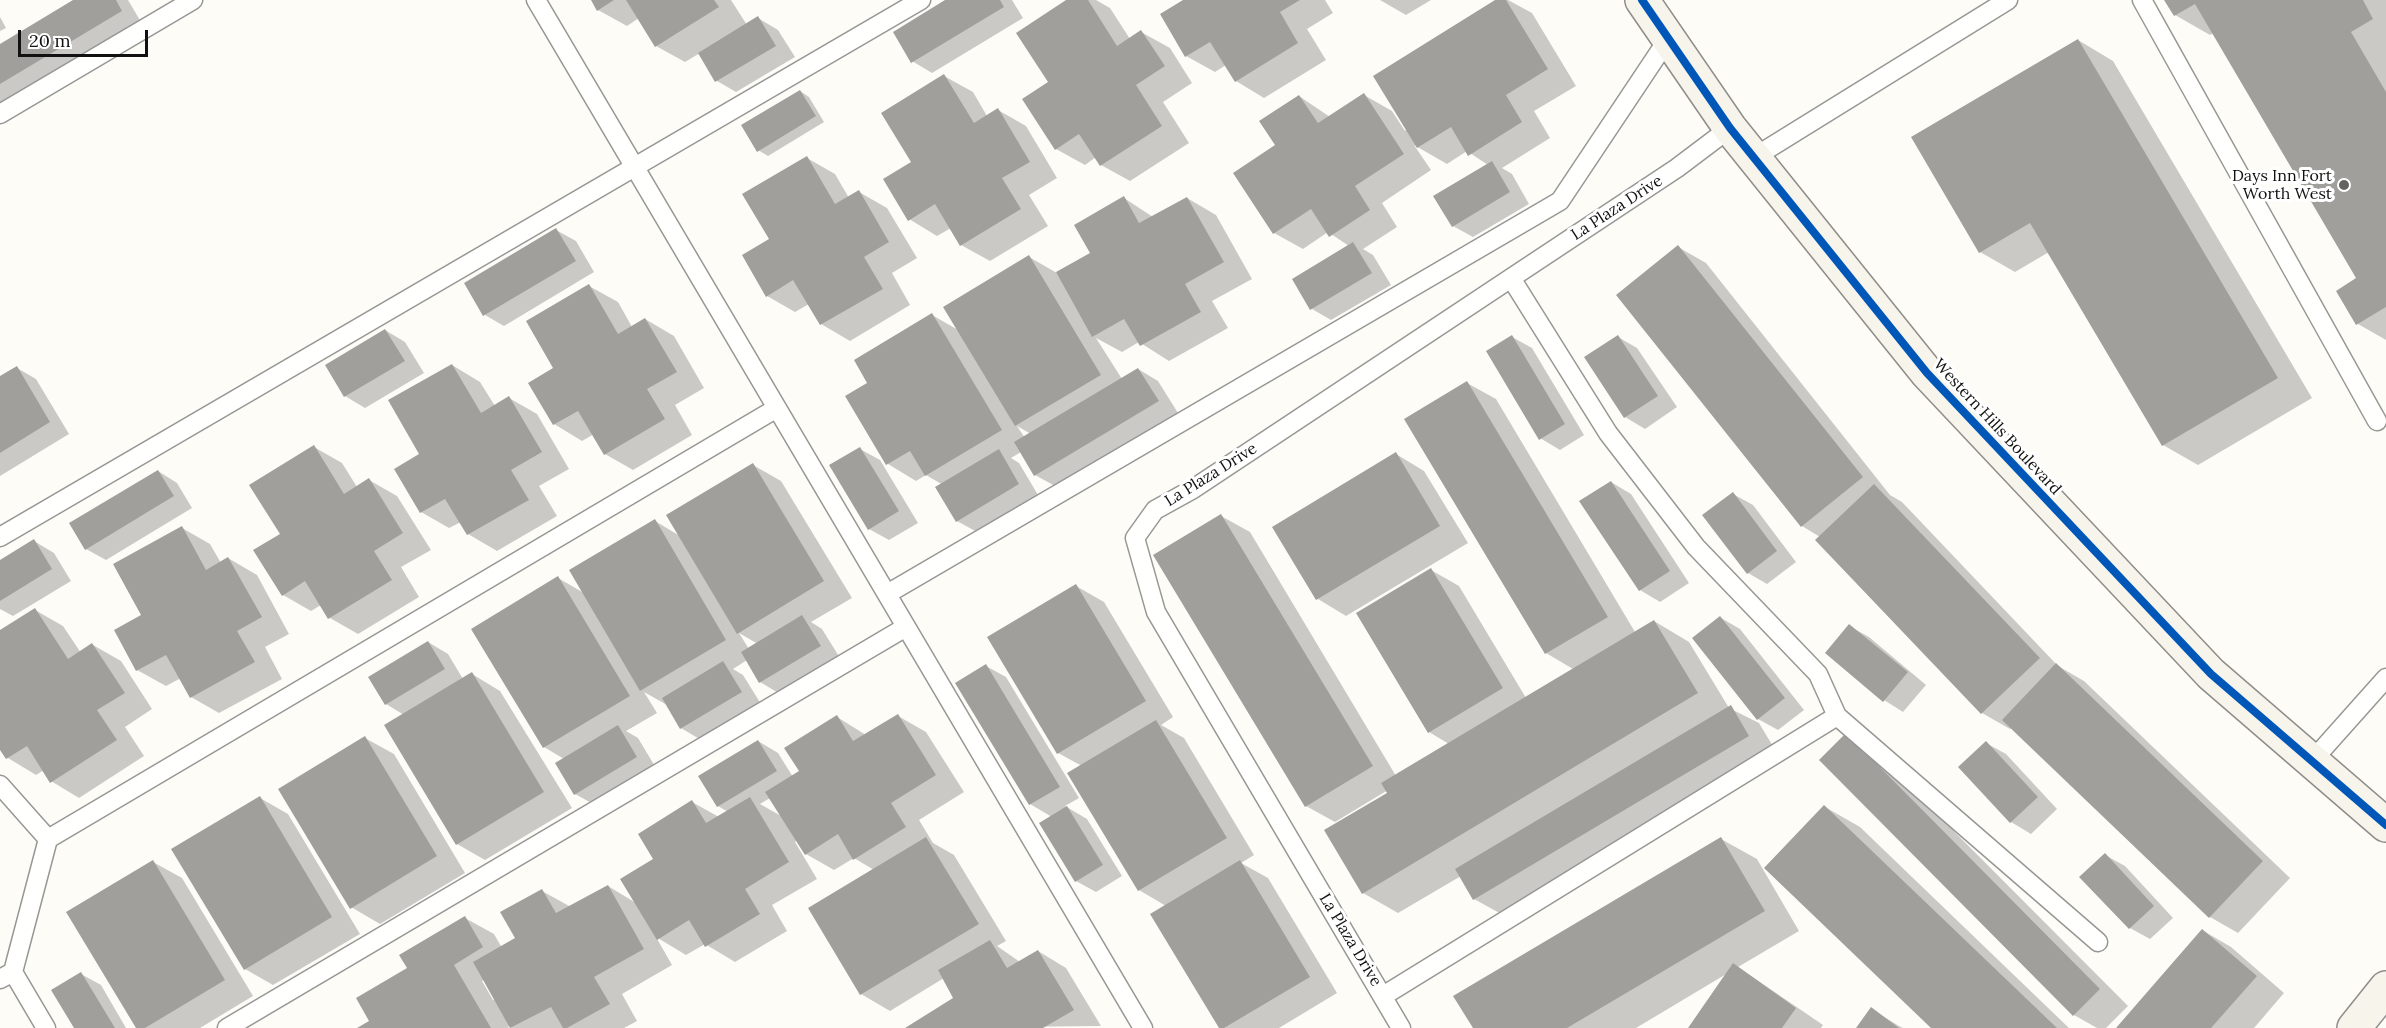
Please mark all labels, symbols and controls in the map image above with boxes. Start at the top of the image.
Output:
scale bar [21,18,152,56]
text: 20 m [29,29,71,52]
place label: Days Inn Fort Worth West [2232,166,2332,204]
street label: La Plaza Drive [1568,171,1666,245]
marker: Days Inn Fort Worth West [2337,178,2351,192]
street label: Western Hills Boulevard [1929,355,2065,499]
street label: La Plaza Drive [1161,439,1261,511]
street label: La Plaza Drive [1315,890,1385,990]

